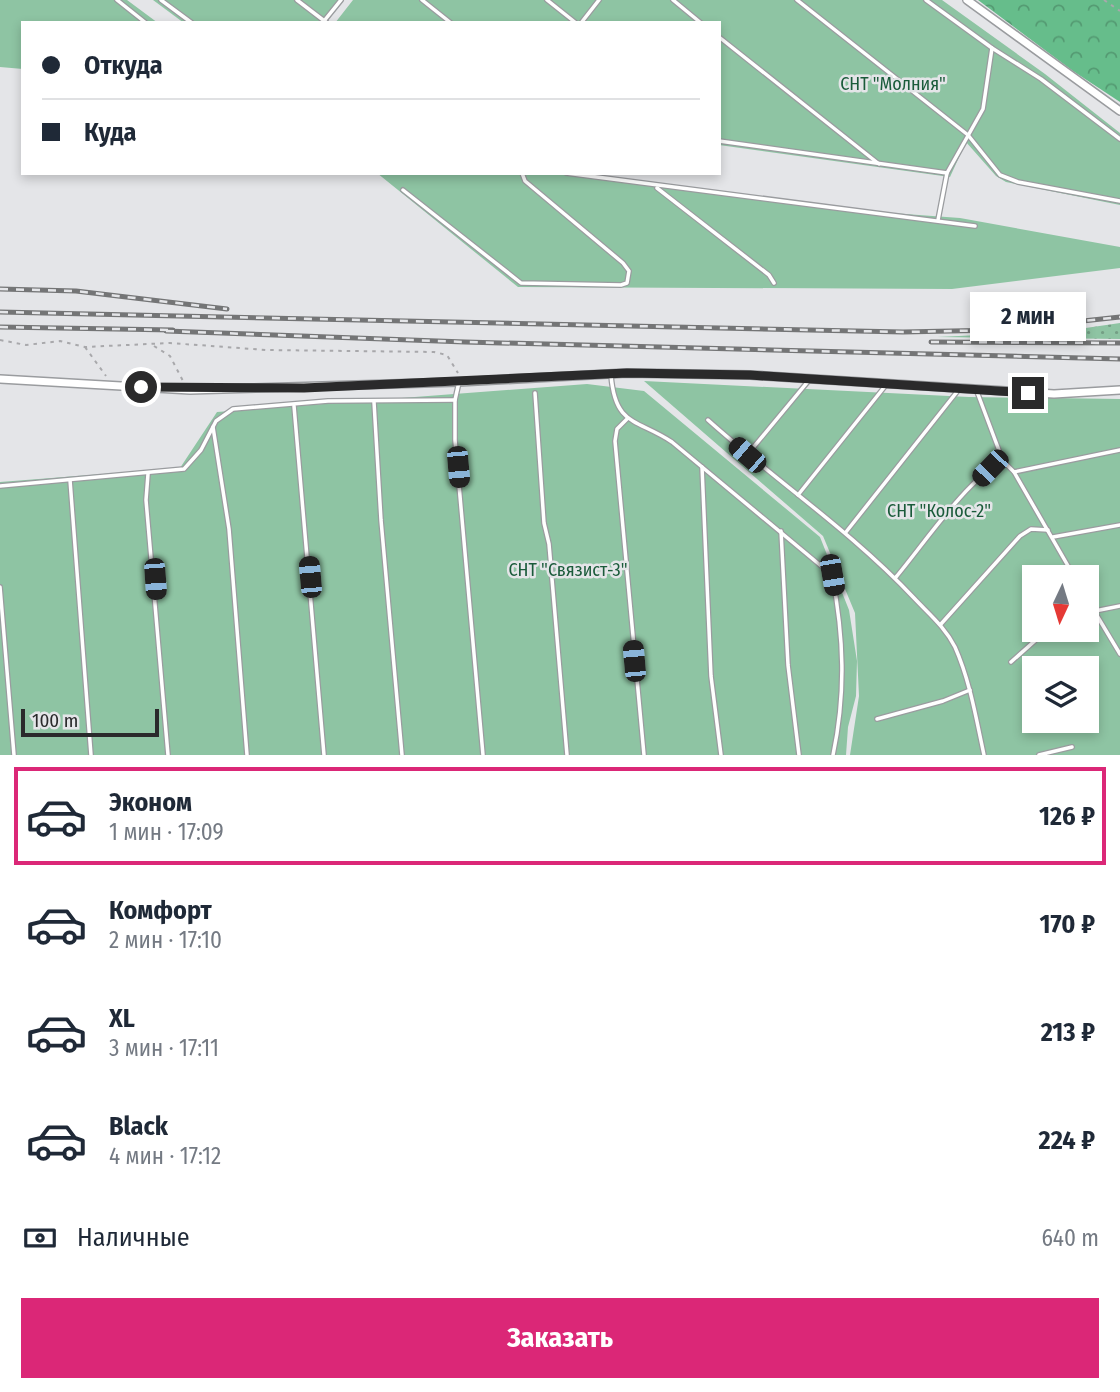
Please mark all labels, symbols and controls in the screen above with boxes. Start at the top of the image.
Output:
text: Откуда [84,50,163,81]
park label: СНТ "Молния" [840,73,946,95]
text: Куда [84,117,137,148]
callout: 2 мин [970,292,1086,340]
text: 2 мин [1001,302,1055,330]
route start [125,371,157,403]
route end [1012,377,1044,409]
car [725,433,770,477]
car [446,445,471,489]
car [968,446,1013,490]
park label: СНТ "Колос-2" [887,500,991,522]
car [819,552,846,598]
car [298,555,323,599]
car [144,557,167,601]
park label: СНТ "Связист-3" [508,559,628,581]
north arrow [1022,565,1099,642]
map controls [1022,565,1099,733]
car [622,639,647,683]
button: layers [1022,656,1099,733]
scale bar [21,706,159,738]
text: 100 m [32,709,78,732]
icon: car [25,785,88,848]
text: Эконом [109,787,192,818]
text: 126 ₽ [1039,801,1095,832]
text: 1 мин · 17:09 [109,818,224,846]
icon: car [25,893,88,956]
text: Комфорт [109,895,212,926]
text: 170 ₽ [1039,909,1095,940]
text: 2 мин · 17:10 [109,926,222,954]
icon: car [25,1001,88,1064]
text: XL [109,1003,135,1034]
text: 213 ₽ [1041,1017,1095,1048]
text: 3 мин · 17:11 [109,1034,219,1062]
icon: car [25,1109,88,1172]
text: Black [109,1111,168,1142]
text: 224 ₽ [1039,1125,1095,1156]
text: 4 мин · 17:12 [109,1142,221,1170]
icon: cash [21,1219,59,1257]
text: Наличные [77,1222,190,1253]
text: 640 m [1041,1224,1099,1252]
button: Заказать [21,1298,1099,1378]

